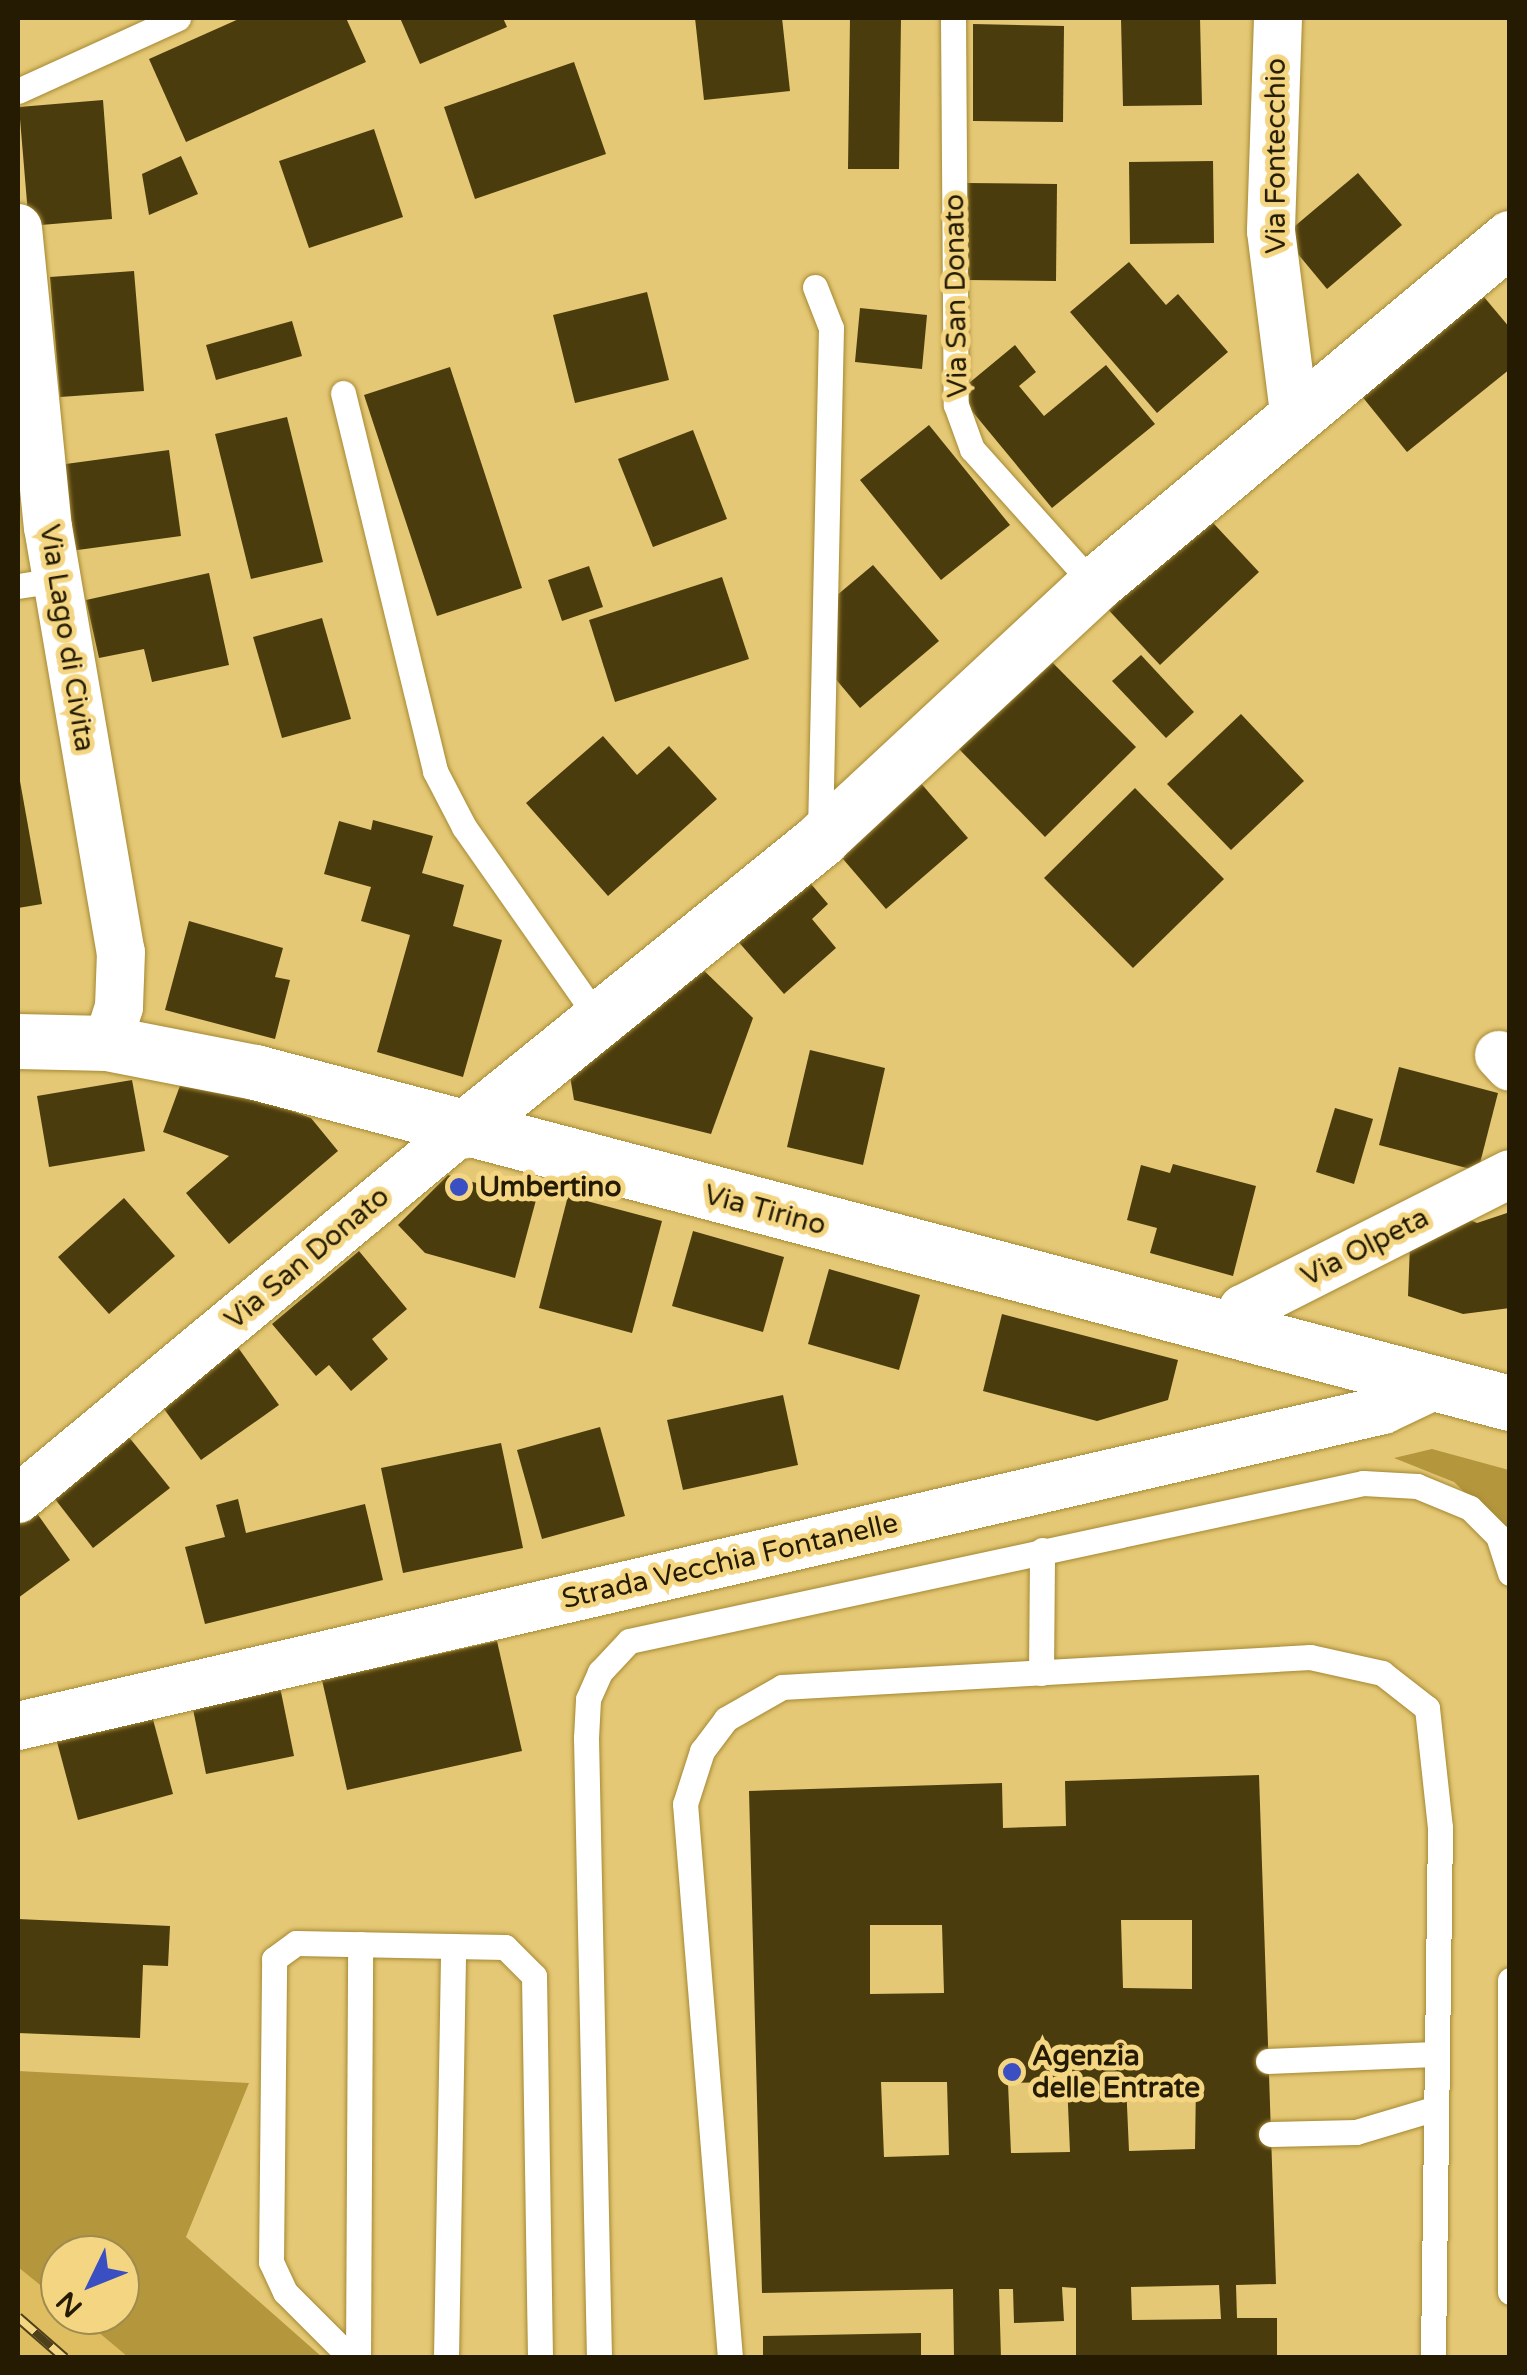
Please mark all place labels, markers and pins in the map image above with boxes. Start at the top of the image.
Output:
place label: Umbertino [479,1170,621,1204]
marker: Umbertino [448,1176,470,1198]
place label: Agenzia delle Entrate [1032,2039,1200,2105]
marker: Agenzia delle Entrate [1001,2061,1023,2083]

